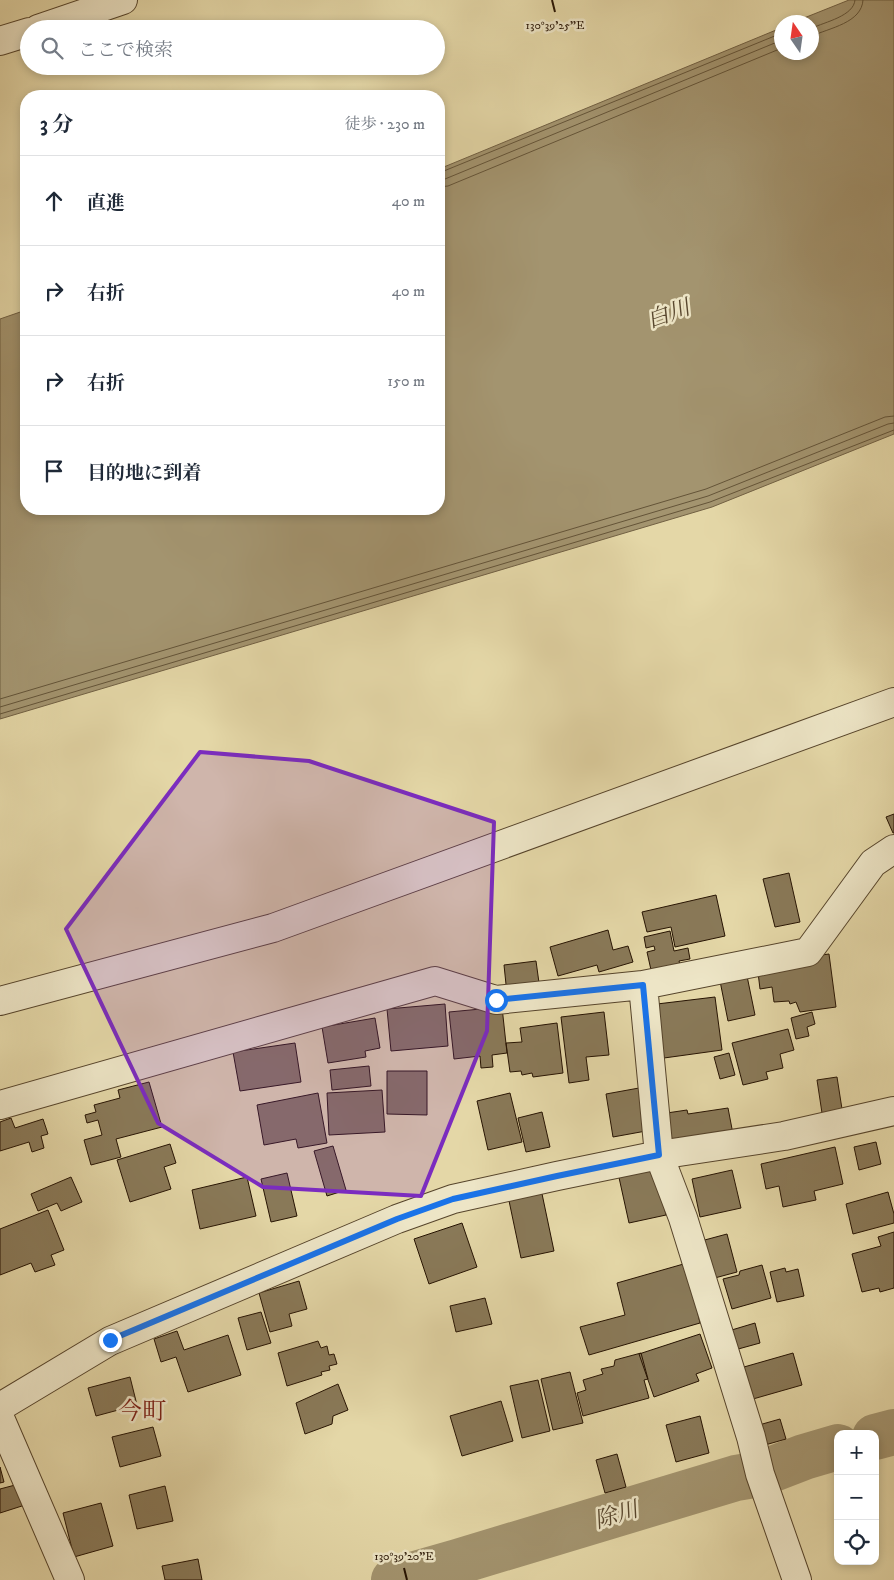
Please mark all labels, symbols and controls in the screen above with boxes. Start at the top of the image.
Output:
north arrow [774,15,819,60]
text: 130°39'25"E [526,18,585,33]
search box [20,20,445,75]
icon: search [38,34,66,62]
text: ここで検索 [78,39,173,62]
text: 3 分 [40,112,73,138]
text: 徒歩 · 230 m [344,114,425,134]
icon: ahead [40,187,68,215]
text: 40 m [392,191,425,211]
text: 直進 [87,192,125,215]
icon: right [40,277,68,305]
text: 40 m [392,281,425,301]
text: 右折 [87,282,125,305]
water label: 白川 [643,294,696,335]
icon: right [40,367,68,395]
text: 150 m [387,371,425,391]
text: 右折 [87,372,125,395]
icon: arrive [40,457,68,485]
text: 目的地に到着 [87,462,201,485]
route start [485,989,508,1012]
route end [99,1329,122,1352]
district label: 今町 [118,1397,166,1427]
map controls [834,1430,879,1565]
button: + [834,1430,879,1475]
button: − [834,1475,879,1520]
water label: 除川 [591,1496,643,1535]
button: locate [834,1520,879,1565]
text: 130°39'20"E [374,1549,434,1564]

